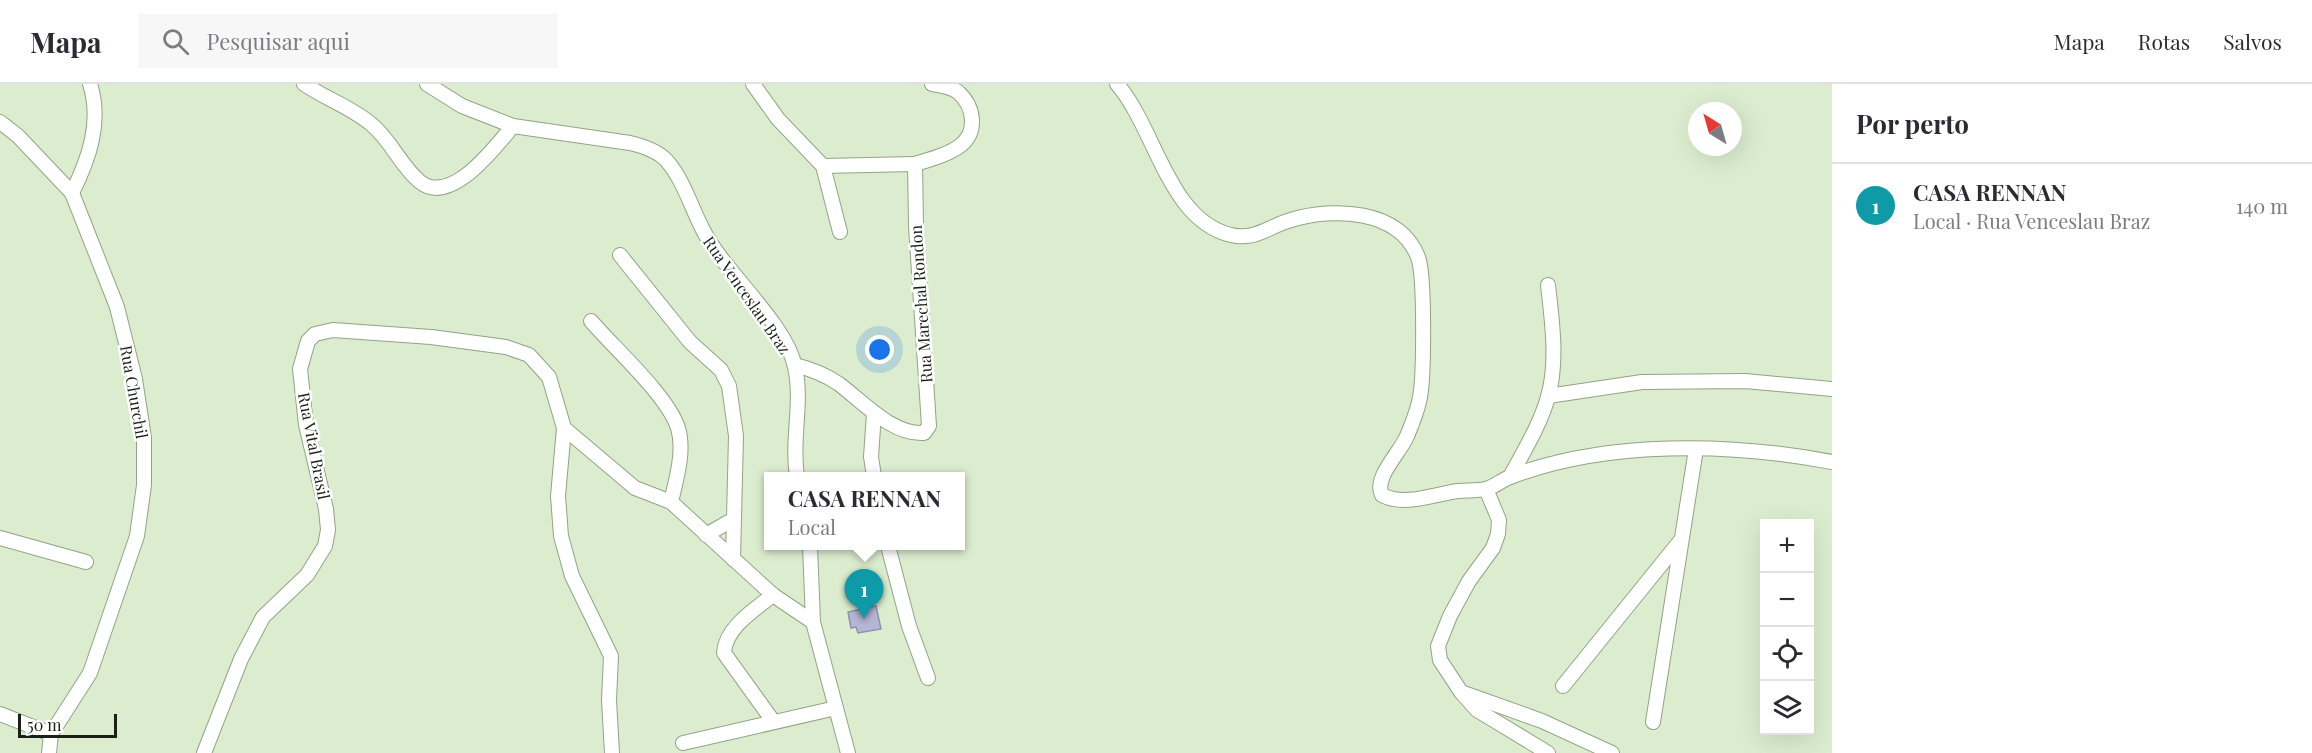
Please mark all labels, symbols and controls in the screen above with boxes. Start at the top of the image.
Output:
search box [138,14,558,68]
text: Mapa [30,23,102,60]
icon: search [159,25,192,58]
text: Pesquisar aqui [207,26,350,56]
text: Mapa [2054,27,2105,55]
text: Rotas [2138,27,2190,55]
text: Salvos [2223,27,2282,55]
north arrow [1688,102,1742,156]
text: Por perto [1856,106,1969,141]
text: CASA RENNAN [1913,177,2066,207]
text: 1 [1872,192,1879,219]
text: 140 m [2236,192,2288,219]
text: Local · Rua Venceslau Braz [1913,207,2150,234]
street label: Rua Marechal Rondon [904,224,936,384]
street label: Rua Venceslau Braz [699,232,796,358]
your location [865,335,894,364]
street label: Rua Churchil [116,344,153,441]
street label: Rua Vital Brasil [294,391,335,502]
popup [764,472,965,550]
text: CASA RENNAN [788,483,941,513]
text: Local [788,513,836,540]
map controls [1760,519,1814,735]
button: + [1760,519,1814,573]
pin: 1 [844,570,884,619]
button: − [1760,573,1814,627]
button: locate [1760,627,1814,681]
button: layers [1760,681,1814,735]
scale bar [18,711,117,738]
text: 50 m [27,714,61,735]

